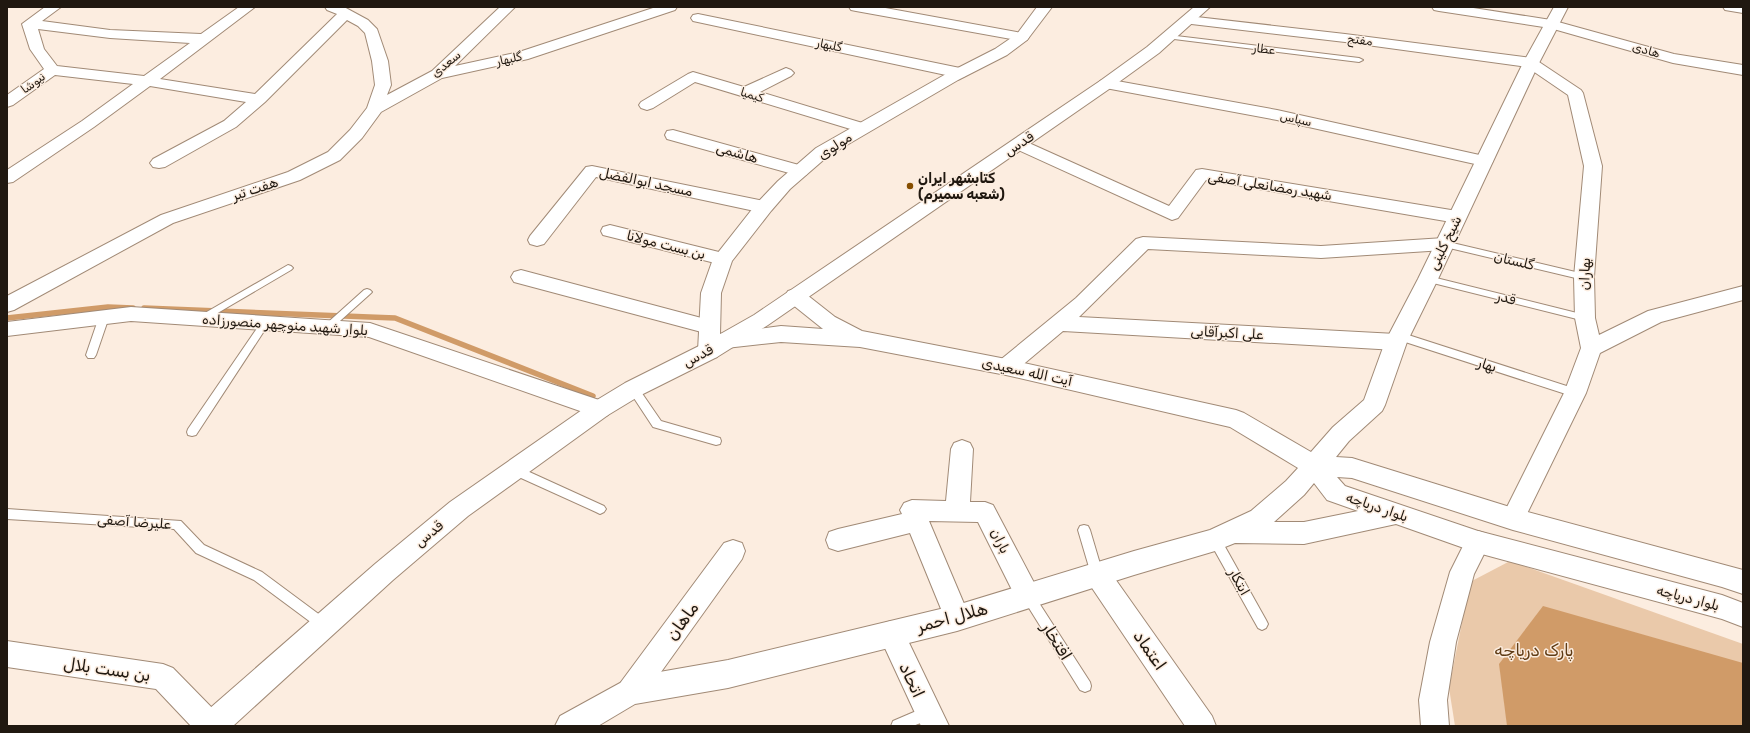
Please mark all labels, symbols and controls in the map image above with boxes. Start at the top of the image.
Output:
street label: مفتح [1346,31,1374,51]
street label: گلبهار [814,35,844,56]
street label: هادی [1631,40,1661,60]
street label: عطار [1251,41,1277,58]
street label: سعدی [428,48,464,80]
street label: گلبهار [494,49,524,70]
street label: نیوشا [18,70,48,97]
street label: کیمیا [739,85,766,105]
street label: سپاس [1279,109,1313,130]
street label: قدس [1001,128,1037,160]
street label: مولوی [815,129,855,163]
street label: هاشمی [714,139,760,167]
street label: مسجد ابوالفضل [598,164,695,200]
street label: شهید رمضانعلی آصفی [1207,168,1333,204]
place label: کتابشهر ایران (شعبه سمیرم) [918,170,1005,204]
street label: هفت تیر [229,174,280,205]
marker: کتابشهر ایران (شعبه سمیرم) [905,181,915,191]
street label: شیخ کلینی [1425,213,1467,274]
street label: بن بست مولانا [625,227,707,263]
street label: گلستان [1492,248,1536,274]
street label: بهاران [1576,257,1594,291]
street label: قدر [1493,287,1518,309]
street label: بلوار شهید منوچهر منصورزاده [201,311,369,339]
street label: علی اکبرآقایی [1190,323,1264,343]
street label: قدس [680,341,717,371]
street label: آیت الله سعیدی [980,354,1074,390]
street label: بهار [1474,354,1499,376]
street label: بلوار دریاچه [1344,488,1410,526]
street label: علیرضا آصفی [96,511,172,533]
street label: قدس [411,517,447,551]
street label: باران [987,526,1013,556]
street label: ابتکار [1224,565,1253,599]
street label: بلوار دریاچه [1655,581,1721,615]
street label: ماهان [661,598,703,644]
street label: هلال احمر [913,598,990,636]
street label: افتخار [1037,617,1076,664]
street label: اعتماد [1129,626,1171,674]
park label: پارک دریاچه [1494,640,1574,662]
street label: بن بست بلال [62,653,152,685]
street label: اتحاد [895,659,929,701]

